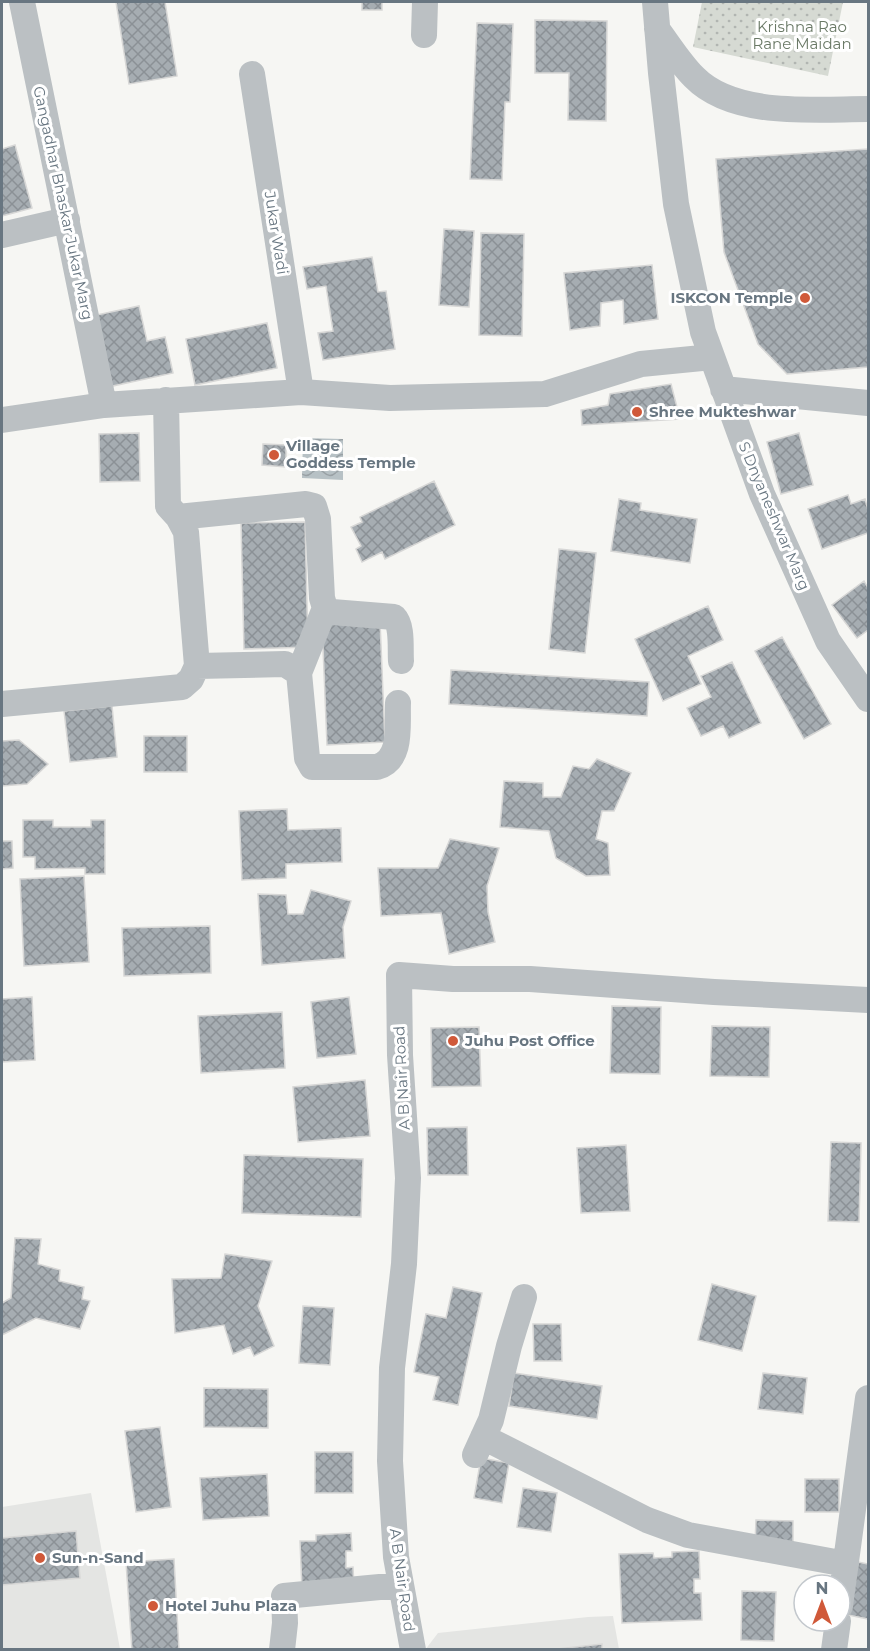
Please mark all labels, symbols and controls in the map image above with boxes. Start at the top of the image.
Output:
park label: Krishna Rao Rane Maidan [752,17,852,53]
street label: Gangadhar Bhaskar Jukar Marg [29,84,98,322]
street label: Jukar Wadi [260,189,292,276]
place label: ISKCON Temple [671,288,793,307]
marker: ISKCON Temple [798,291,812,305]
place label: Shree Mukteshwar [649,402,797,421]
marker: Shree Mukteshwar [630,405,644,419]
place label: Village Goddess Temple [285,436,416,472]
street label: S Dnyaneshwar Marg [735,439,814,593]
marker: Village Goddess Temple [267,448,281,462]
street label: A B Nair Road [389,1026,414,1131]
place label: Juhu Post Office [464,1031,595,1050]
marker: Juhu Post Office [446,1034,460,1048]
street label: A B Nair Road [386,1527,419,1633]
place label: Sun-n-Sand [52,1548,144,1567]
marker: Sun-n-Sand [33,1551,47,1565]
north arrow [792,1573,852,1633]
text: N [816,1579,828,1598]
place label: Hotel Juhu Plaza [165,1596,297,1615]
marker: Hotel Juhu Plaza [146,1599,160,1613]

